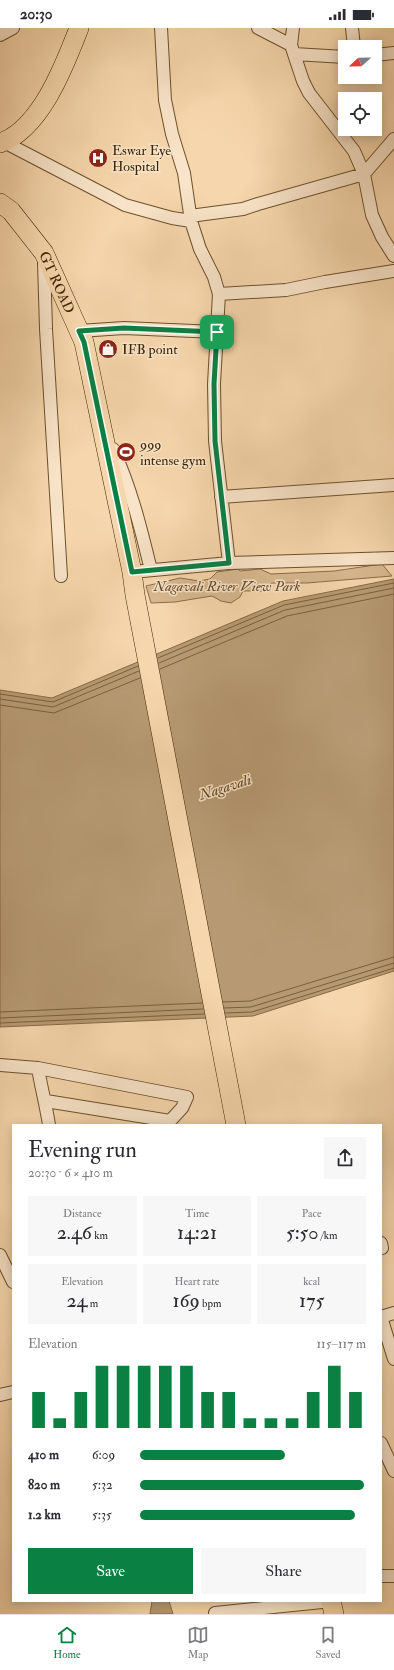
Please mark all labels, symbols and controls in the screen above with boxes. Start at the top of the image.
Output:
text: 20:30 [20,5,52,24]
north arrow [338,40,382,84]
map controls [338,40,382,136]
button: locate [338,92,382,136]
place label: Eswar Eye Hospital [112,142,171,176]
hospital icon: Eswar Eye Hospital [87,147,109,169]
street label: GT ROAD [35,249,78,316]
pin [200,315,234,349]
icon: arrive [206,321,228,343]
shop icon: IFB point [97,338,119,360]
place label: IFB point [122,341,178,359]
place label: 999 intense gym [139,436,206,470]
sports icon: 999 intense gym [115,441,137,463]
park label: Nagavali River View Park [153,578,301,595]
water label: Nagavali [196,770,254,805]
text: Evening run [28,1136,137,1164]
button: share [324,1137,366,1179]
text: 20:30 · 6 × 410 m [28,1165,113,1181]
text: Distance [63,1207,102,1220]
text: Time [185,1207,209,1220]
text: Pace [302,1207,322,1220]
text: 2.46 [57,1220,92,1245]
text: 14:21 [177,1220,217,1245]
text: 5:50 [286,1220,318,1245]
text: km [92,1229,108,1242]
text: /km [318,1229,337,1242]
text: Elevation [61,1275,103,1288]
text: Heart rate [175,1275,219,1288]
text: kcal [303,1275,320,1288]
text: 24 [66,1288,87,1313]
text: 169 [172,1288,200,1313]
text: 175 [299,1288,324,1313]
text: m [87,1297,98,1310]
text: bpm [200,1297,222,1310]
text: Elevation [28,1336,78,1352]
text: 115–117 m [316,1336,366,1352]
text: 410 m [28,1447,59,1463]
text: 6:09 [92,1447,115,1463]
text: 820 m [28,1477,60,1493]
text: 5:32 [92,1477,113,1493]
text: 1.2 km [28,1507,61,1523]
text: 5:35 [92,1507,112,1523]
button: Save [28,1548,193,1594]
button: Share [201,1548,366,1594]
tab: Home [53,1624,81,1661]
tab: Map [187,1624,209,1661]
tab: Saved [316,1624,341,1661]

